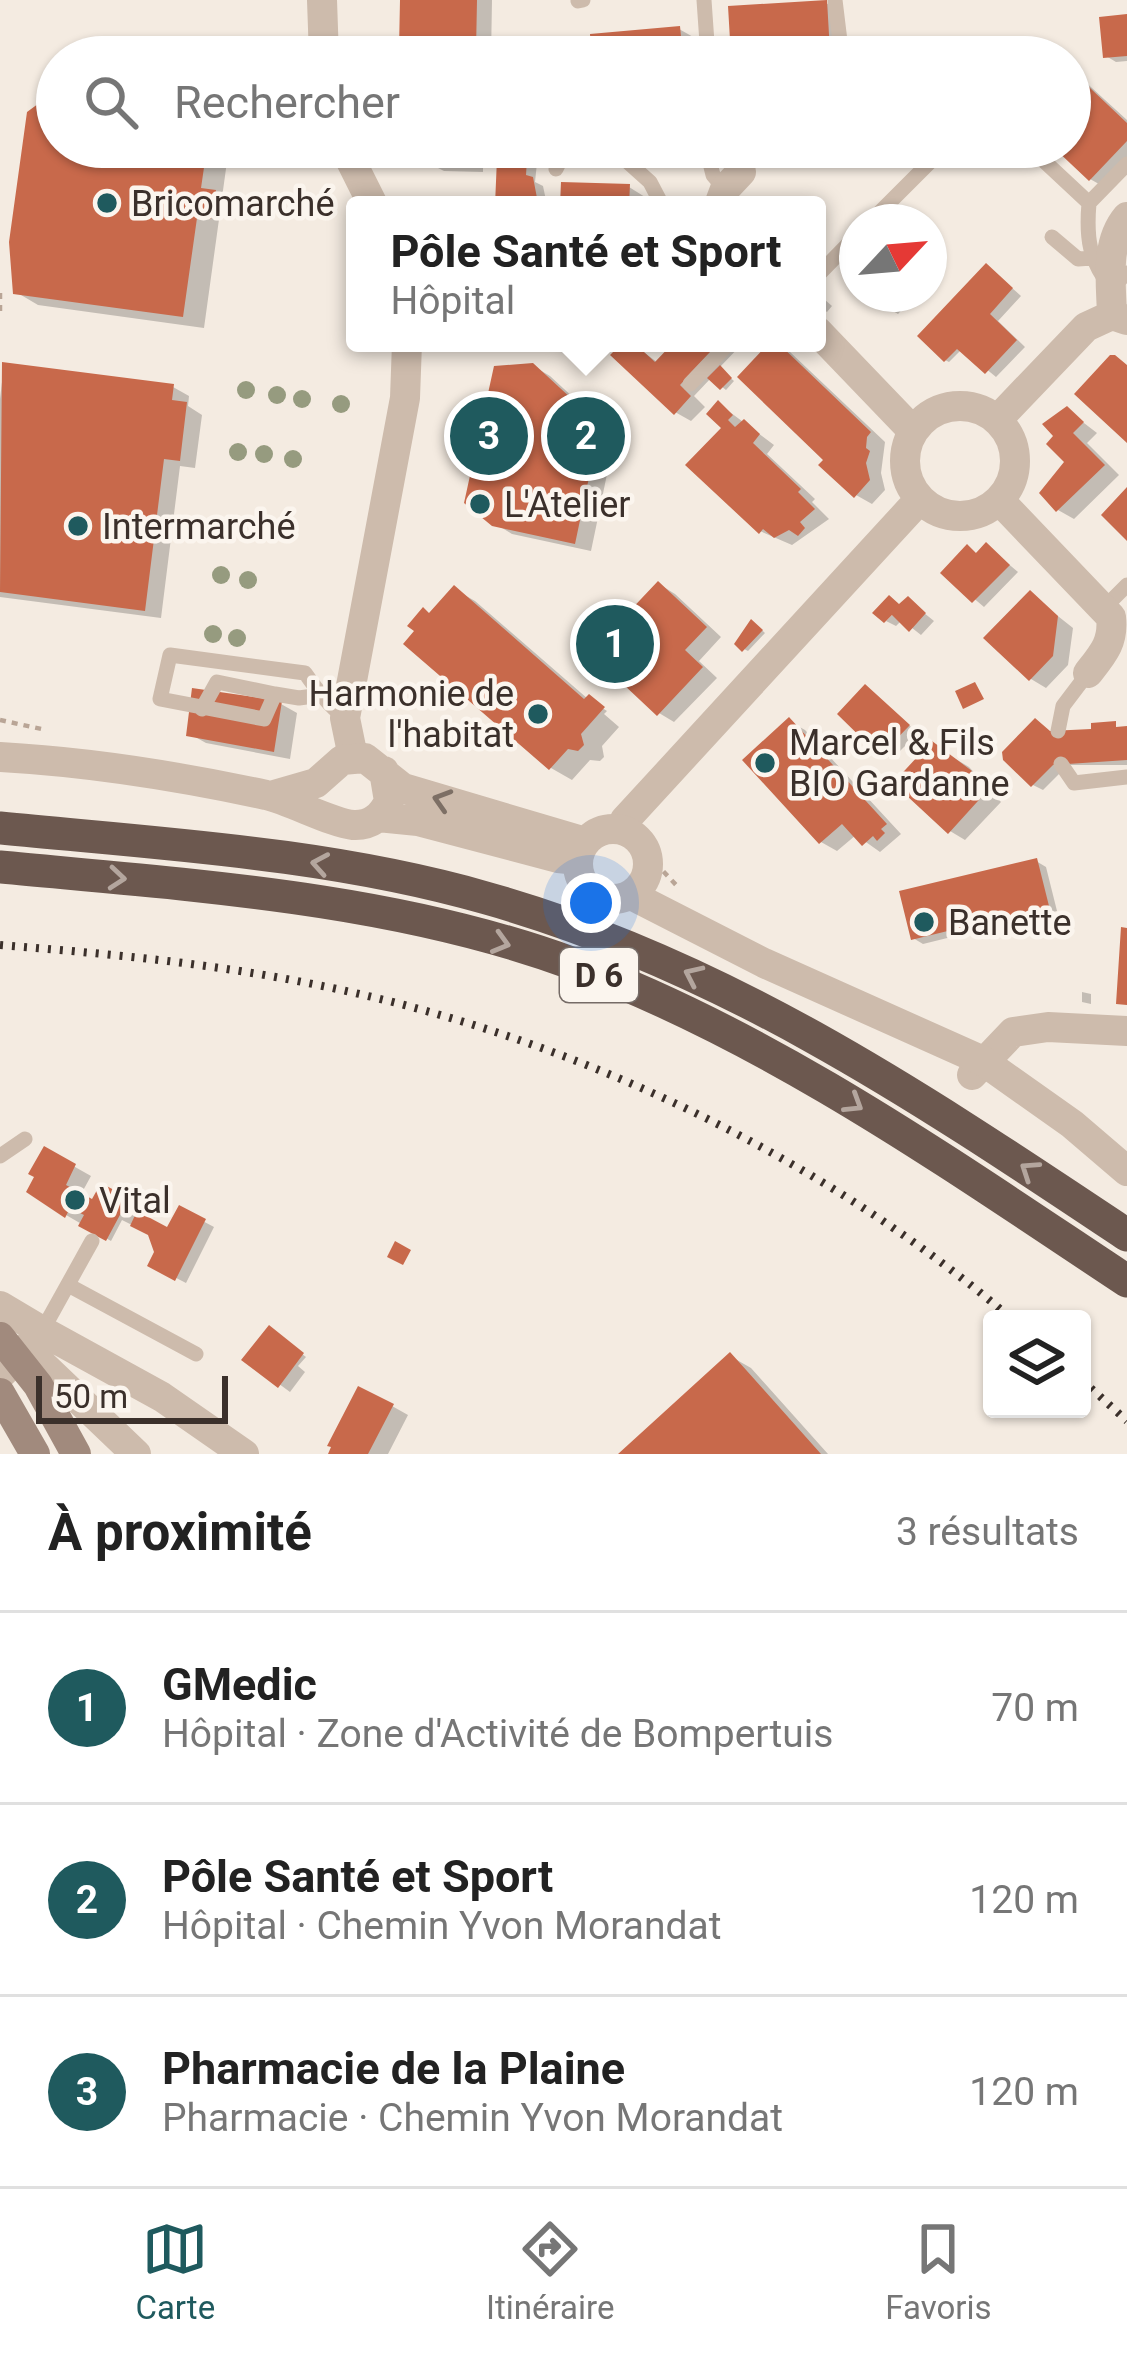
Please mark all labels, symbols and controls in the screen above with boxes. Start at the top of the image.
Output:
search box [36,36,1091,168]
icon: search [78,69,144,135]
text: Rechercher [174,76,400,129]
place label: Bricomarché [131,183,335,225]
marker: Bricomarché [94,190,120,216]
popup [346,196,826,352]
north arrow [839,204,947,312]
text: Pôle Santé et Sport [390,225,782,278]
text: Hôpital [390,278,515,324]
pin: 3 [450,391,528,481]
pin: 2 [547,391,625,481]
place label: L'Atelier [504,484,630,526]
marker: L'Atelier [467,491,493,517]
place label: Intermarché [102,506,296,548]
marker: Intermarché [65,513,91,539]
pin: 1 [576,599,654,689]
place label: Harmonie de l'habitat [308,673,514,756]
marker: Harmonie de l'habitat [525,701,551,727]
place label: Marcel & Fils BIO Gardanne [789,722,1010,805]
marker: Marcel & Fils BIO Gardanne [752,750,778,776]
one-way arrow [432,789,453,814]
one-way arrow [311,852,331,877]
one-way arrow [107,865,126,890]
your location [561,873,621,933]
place label: Banette [948,902,1072,944]
marker: Banette [911,909,937,935]
one-way arrow [489,929,510,954]
road number: D 6 [560,948,638,1002]
one-way arrow [684,966,705,989]
one-way arrow [841,1089,863,1112]
one-way arrow [1021,1163,1043,1185]
place label: Vital [99,1180,171,1222]
marker: Vital [62,1187,88,1213]
map controls [983,1310,1091,1418]
button: layers [983,1310,1091,1418]
scale bar [36,1370,228,1423]
text: 50 m [54,1377,128,1416]
text: À proximité [48,1503,312,1562]
text: 3 résultats [896,1509,1079,1555]
text: GMedic [162,1658,317,1711]
text: 1 [76,1685,98,1731]
text: 70 m [991,1685,1079,1731]
text: Hôpital · Zone d'Activité de Bompertuis [162,1711,833,1757]
text: Pôle Santé et Sport [162,1850,553,1903]
text: 2 [76,1877,98,1923]
text: 120 m [969,1877,1079,1923]
text: Hôpital · Chemin Yvon Morandat [162,1903,721,1949]
text: Pharmacie de la Plaine [162,2042,625,2095]
text: 3 [76,2069,98,2115]
text: 120 m [969,2069,1079,2115]
text: Pharmacie · Chemin Yvon Morandat [162,2095,783,2141]
tab: Carte [135,2216,215,2327]
tab: Itinéraire [486,2216,614,2327]
tab: Favoris [885,2216,992,2327]

